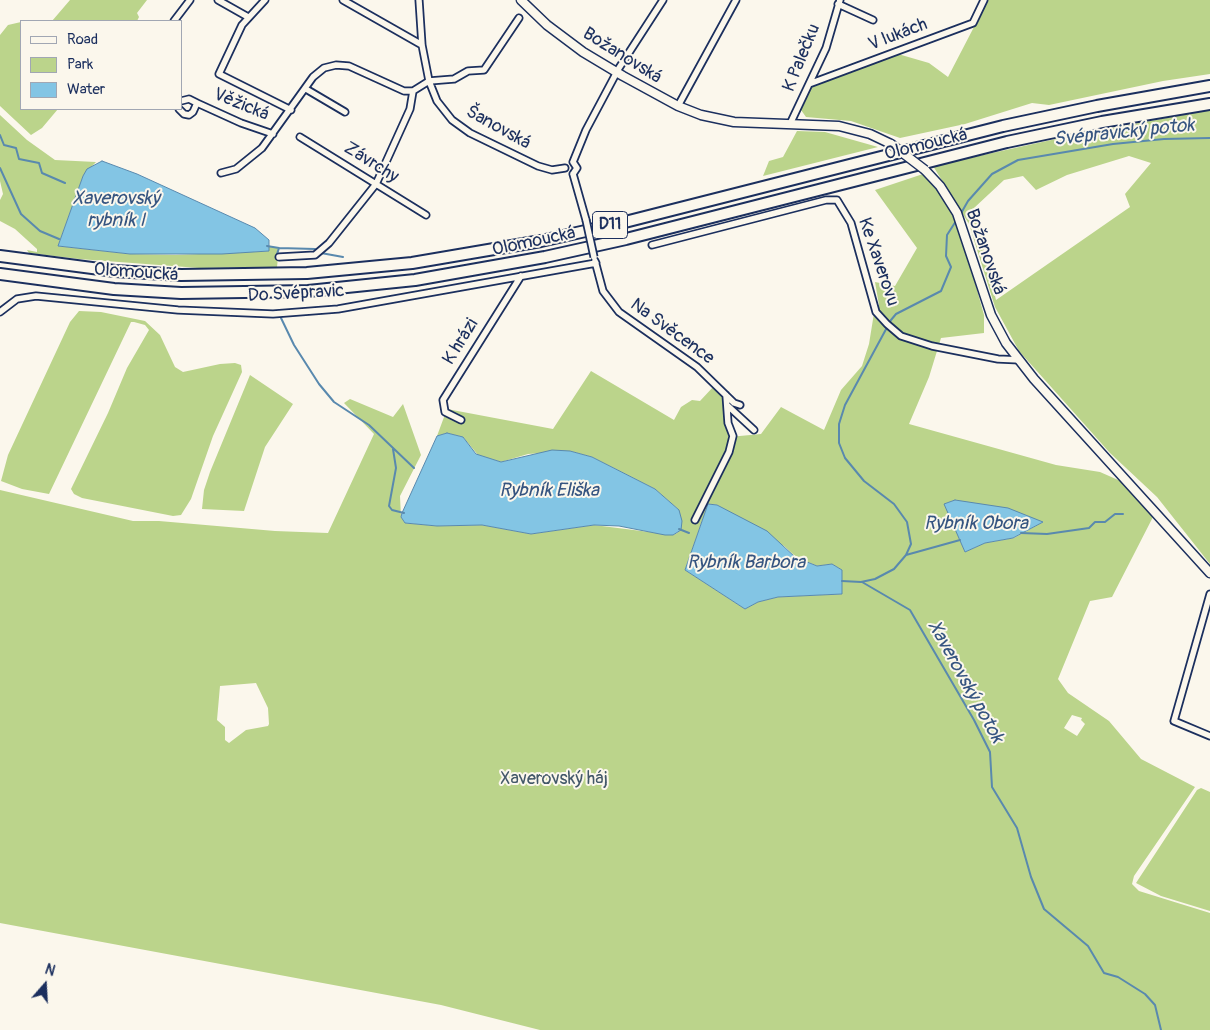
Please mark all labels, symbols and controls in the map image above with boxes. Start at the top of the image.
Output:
street label: V lukách [865,14,931,56]
legend [20,20,182,110]
street label: K Palečku [779,21,825,95]
street label: Božanovská [578,23,666,89]
text: Road [67,30,98,49]
text: Park [67,55,93,74]
text: Water [67,80,105,99]
street label: Věžická [210,84,272,126]
street label: Šanovská [462,101,534,155]
water label: Svépravický potok [1053,114,1195,152]
street label: Olomoucká [882,124,970,166]
street label: Závrchy [340,138,402,188]
water label: Xaverovský rybník I [72,188,160,232]
street label: Božanovská [960,206,1010,298]
road number: D11 [592,212,628,238]
street label: Ke Xaverovu [853,215,903,309]
street label: Olomoucká [490,223,578,261]
street label: Olomoucká [93,259,179,287]
street label: Do Svépravic [247,281,345,307]
street label: Na Svěcence [626,294,718,370]
street label: K hrázi [438,315,484,369]
water label: Rybník Eliška [499,480,599,502]
water label: Rybník Obora [924,513,1028,535]
water label: Rybník Barbora [687,552,805,574]
water label: Xaverovský potok [922,617,1008,747]
park label: Xaverovský háj [500,768,608,790]
north arrow [20,960,70,1010]
text: N [43,961,57,980]

